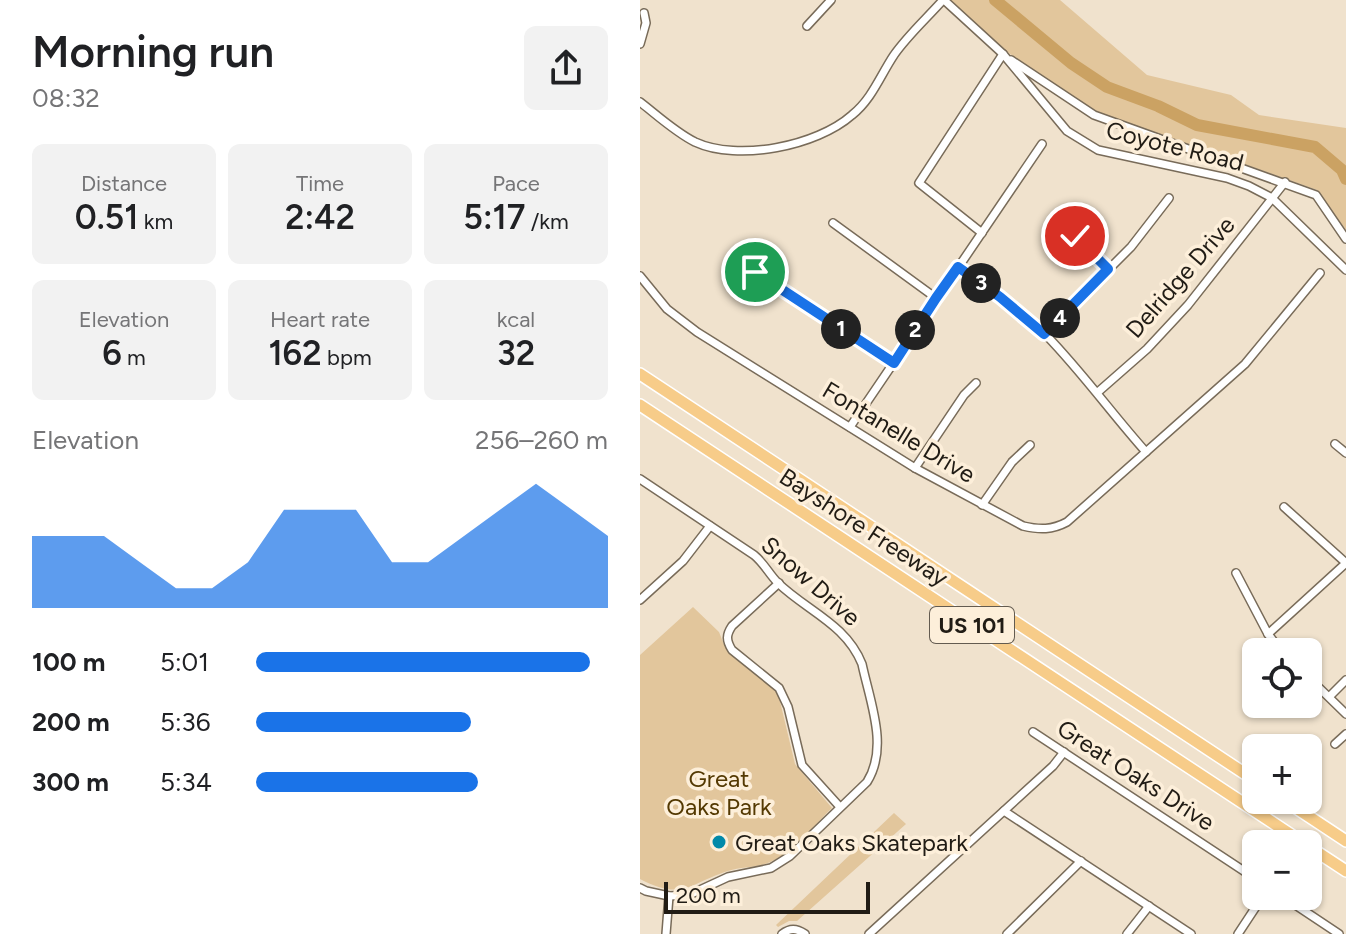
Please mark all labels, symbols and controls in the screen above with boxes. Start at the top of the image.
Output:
text: Morning run [32,25,274,78]
button: share [524,26,608,110]
text: 08:32 [32,82,100,114]
street label: Coyote Road [1103,115,1247,177]
text: Distance [81,170,167,197]
text: Time [296,170,344,197]
text: Pace [492,170,540,197]
text: 0.51 [75,197,138,238]
text: 2:42 [285,197,355,238]
text: 5:17 [463,197,525,238]
pin [1041,202,1109,270]
text: km [138,208,173,235]
text: /km [525,208,569,235]
street label: Delridge Drive [1119,210,1241,344]
icon: check [1053,214,1097,258]
pin [721,238,789,306]
icon: arrive [733,250,777,294]
pin: 3 [961,263,1001,303]
text: 3 [975,269,987,296]
pin: 4 [1040,298,1080,338]
text: 4 [1053,304,1067,331]
text: Elevation [79,306,169,333]
text: Heart rate [270,306,370,333]
text: kcal [497,306,535,333]
pin: 1 [821,309,861,349]
pin: 2 [895,310,935,350]
text: 1 [836,315,846,342]
text: 2 [909,316,921,343]
text: 6 [102,333,122,374]
text: 162 [268,333,322,374]
text: 32 [497,333,535,374]
text: m [122,344,146,371]
text: bpm [322,344,372,371]
street label: Fontanelle Drive [817,375,981,489]
text: Elevation [32,424,139,456]
text: 256–260 m [475,424,608,456]
street label: Bayshore Freeway [774,462,954,592]
street label: Snow Drive [755,530,867,632]
road number: US 101 [930,607,1014,643]
map controls [1242,638,1322,910]
button: locate [1242,638,1322,718]
text: 100 m [32,646,106,678]
text: 5:01 [160,646,209,678]
text: 200 m [32,706,110,738]
text: 5:36 [160,706,210,738]
street label: Great Oaks Drive [1052,713,1220,837]
button: + [1242,734,1322,814]
park label: Great Oaks Park [666,764,772,821]
text: 300 m [32,766,109,798]
text: 5:34 [160,766,212,798]
place label: Great Oaks Skatepark [735,828,968,857]
button: − [1242,830,1322,910]
marker: Great Oaks Skatepark [710,833,728,851]
scale bar [664,878,870,914]
text: 200 m [676,882,741,909]

